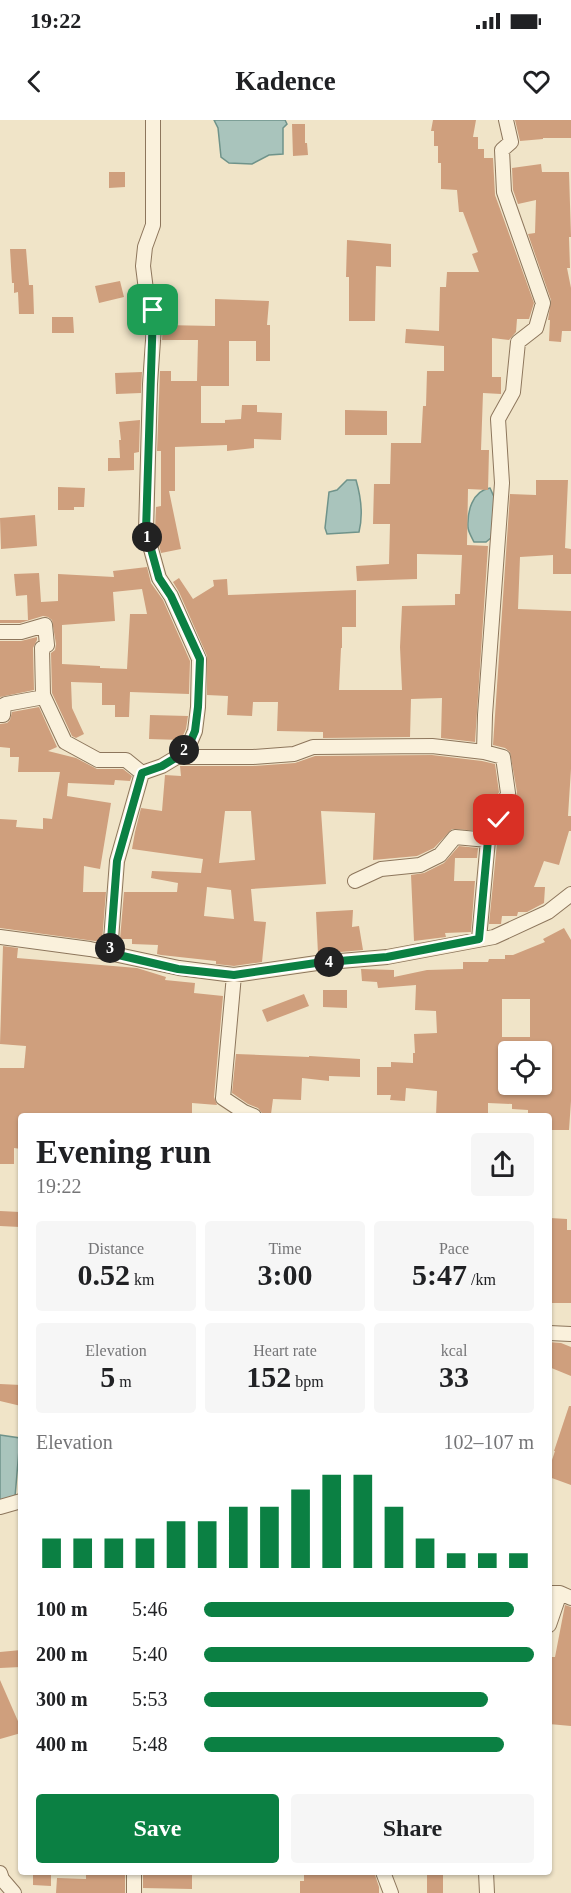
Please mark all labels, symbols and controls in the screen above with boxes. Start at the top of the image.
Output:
text: 19:22 [30,8,81,33]
icon: back [18,65,51,98]
icon: heart [520,65,553,98]
text: Kadence [235,66,336,96]
pin [127,284,178,335]
icon: arrive [136,293,169,326]
pin: 1 [132,522,162,552]
text: 1 [143,528,151,545]
pin: 2 [169,735,199,765]
text: 2 [180,741,188,758]
pin [473,794,524,845]
icon: check [482,803,515,836]
pin: 3 [95,933,125,963]
text: 3 [106,939,114,956]
pin: 4 [314,947,344,977]
text: 4 [325,953,333,970]
map controls [498,1041,552,1095]
button: locate [498,1041,552,1095]
button: share [471,1133,534,1196]
text: Evening run [36,1134,211,1170]
text: 19:22 [36,1175,82,1197]
text: Distance [88,1240,144,1257]
text: Time [268,1240,302,1257]
text: Pace [439,1240,469,1257]
text: 0.52 [78,1258,130,1291]
text: 3:00 [258,1258,313,1291]
text: 5:47 [412,1258,467,1291]
text: km [130,1271,154,1288]
text: /km [467,1271,496,1288]
text: Elevation [85,1342,147,1359]
text: Heart rate [253,1342,317,1359]
text: kcal [441,1342,467,1359]
text: 5 [100,1360,115,1393]
text: 152 [246,1360,291,1393]
text: 33 [439,1360,469,1393]
text: m [115,1373,132,1390]
text: bpm [291,1373,324,1390]
text: Elevation [36,1431,113,1453]
text: 102–107 m [443,1431,534,1453]
text: 100 m [36,1598,88,1620]
text: 5:46 [132,1598,168,1620]
text: 200 m [36,1643,88,1665]
text: 5:40 [132,1643,168,1665]
text: 300 m [36,1688,88,1710]
text: 5:53 [132,1688,168,1710]
text: 400 m [36,1733,88,1755]
text: 5:48 [132,1733,168,1755]
button: Save [36,1794,279,1863]
button: Share [291,1794,534,1863]

